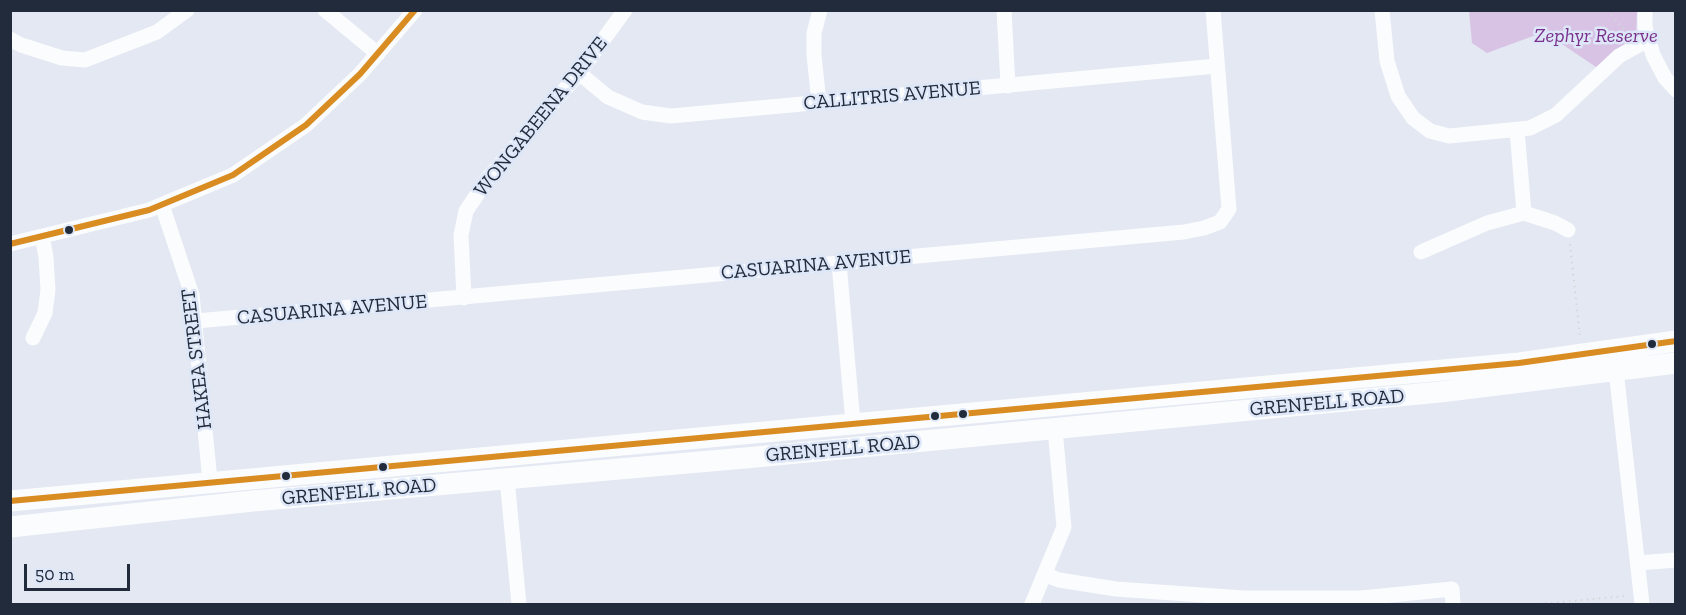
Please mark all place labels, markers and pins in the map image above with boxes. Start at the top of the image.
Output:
unlabelled marker [63,224,75,236]
unlabelled marker [1646,338,1658,350]
unlabelled marker [957,408,969,420]
unlabelled marker [929,410,941,422]
unlabelled marker [377,461,389,473]
unlabelled marker [280,470,292,482]

